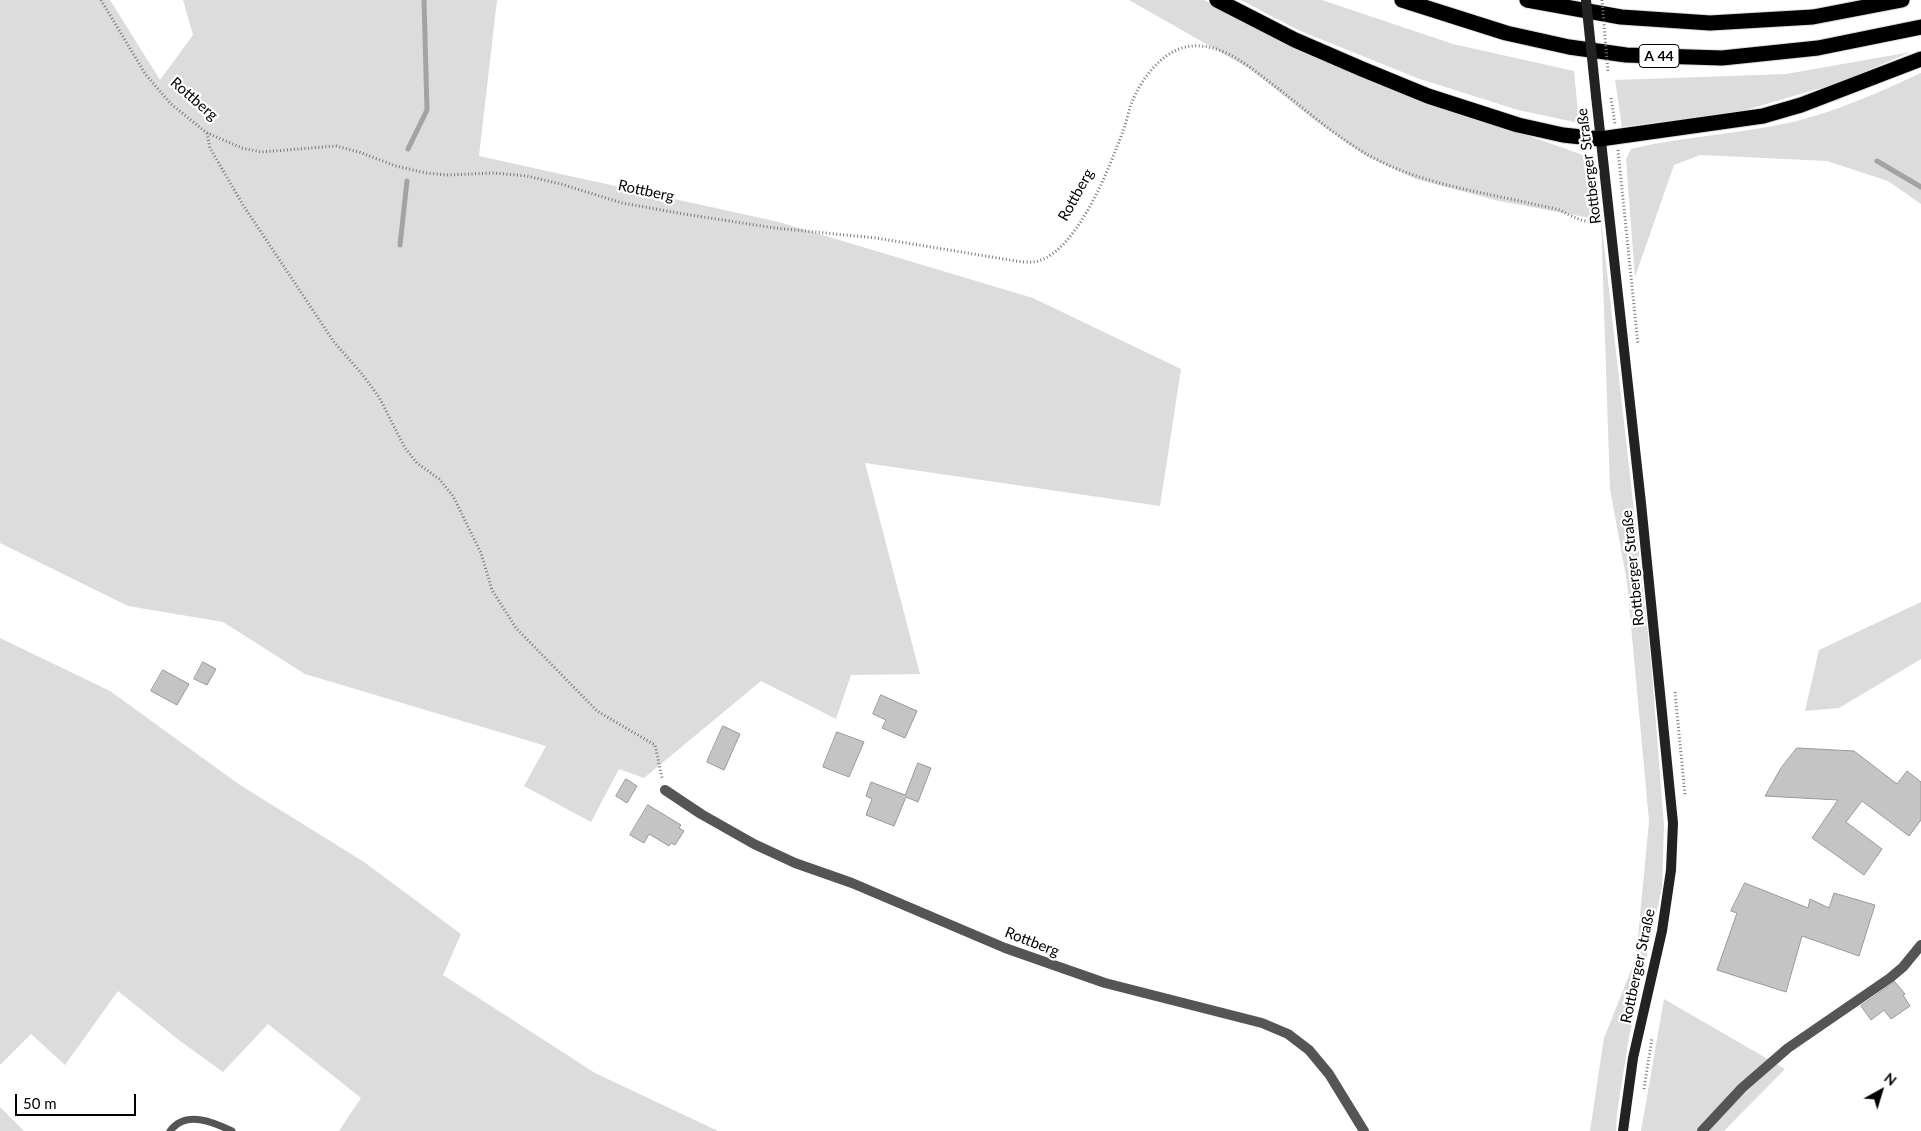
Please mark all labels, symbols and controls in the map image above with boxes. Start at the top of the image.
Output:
road number: A 44 [1639,44,1679,68]
street label: Rottberg [167,74,221,124]
street label: Rottberger Straße [1573,107,1605,225]
street label: Rottberg [1054,166,1098,224]
street label: Rottberg [616,176,676,206]
street label: Rottberger Straße [1618,509,1648,627]
street label: Rottberger Straße [1617,907,1659,1025]
street label: Rottberg [1002,923,1062,961]
north arrow [1856,1066,1906,1116]
text: N [1881,1069,1900,1089]
scale bar [18,1084,139,1116]
text: 50 m [23,1094,57,1112]

